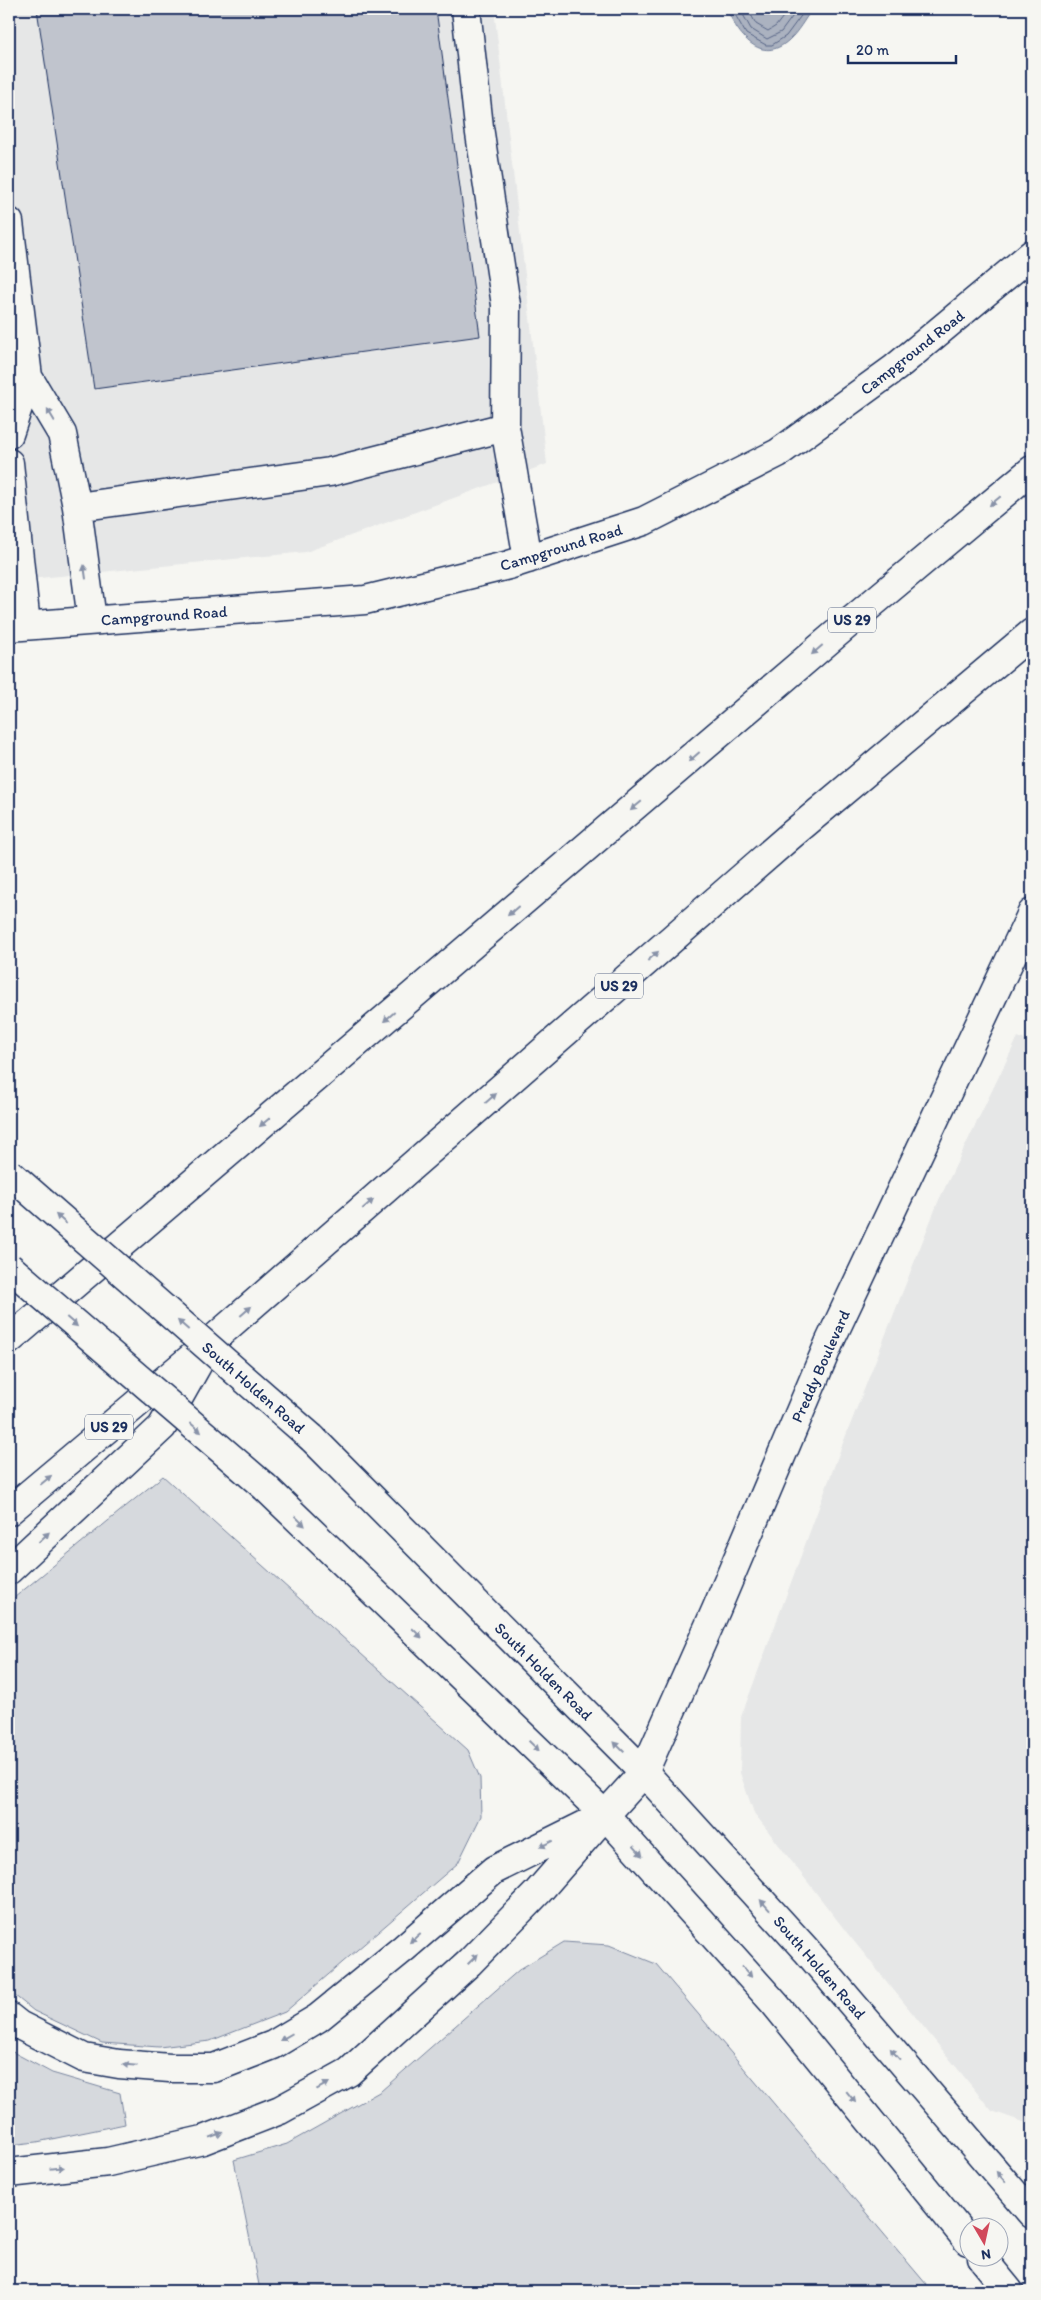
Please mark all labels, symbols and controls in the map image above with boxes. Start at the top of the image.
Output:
scale bar [848,32,956,64]
text: 20 m [856,41,890,59]
street label: Campground Road [856,306,968,399]
one-way arrow [46,408,55,421]
one-way arrow [989,495,1002,506]
street label: Campground Road [498,520,625,575]
one-way arrow [81,564,89,580]
street label: Campground Road [100,602,228,629]
road number: US 29 [828,608,876,632]
one-way arrow [810,645,823,656]
one-way arrow [687,751,700,762]
one-way arrow [630,800,643,811]
one-way arrow [507,905,519,917]
one-way arrow [646,951,659,962]
road number: US 29 [595,974,643,998]
one-way arrow [383,1011,396,1022]
one-way arrow [484,1092,497,1103]
one-way arrow [259,1117,272,1128]
one-way arrow [362,1199,375,1210]
one-way arrow [54,1213,67,1224]
one-way arrow [239,1305,251,1317]
street label: Preddy Boulevard [787,1307,854,1425]
one-way arrow [66,1316,78,1328]
one-way arrow [177,1320,190,1331]
street label: South Holden Road [198,1337,309,1438]
road number: US 29 [85,1414,133,1440]
one-way arrow [189,1422,202,1433]
one-way arrow [40,1475,52,1486]
one-way arrow [294,1515,306,1527]
one-way arrow [38,1531,50,1543]
street label: South Holden Road [491,1618,597,1725]
one-way arrow [411,1627,423,1639]
one-way arrow [528,1740,540,1752]
one-way arrow [613,1741,625,1753]
one-way arrow [539,1840,553,1848]
one-way arrow [632,1845,644,1857]
one-way arrow [759,1899,771,1911]
street label: South Holden Road [770,1912,870,2023]
one-way arrow [409,1933,422,1944]
one-way arrow [467,1953,479,1965]
one-way arrow [741,1965,752,1978]
one-way arrow [280,2032,293,2041]
one-way arrow [889,2047,900,2060]
one-way arrow [122,2061,138,2069]
one-way arrow [316,2082,329,2091]
one-way arrow [845,2090,856,2103]
one-way arrow [209,2131,224,2139]
one-way arrow [50,2164,66,2172]
one-way arrow [995,2171,1006,2184]
north arrow [958,2218,1008,2268]
text: N [980,2245,992,2263]

